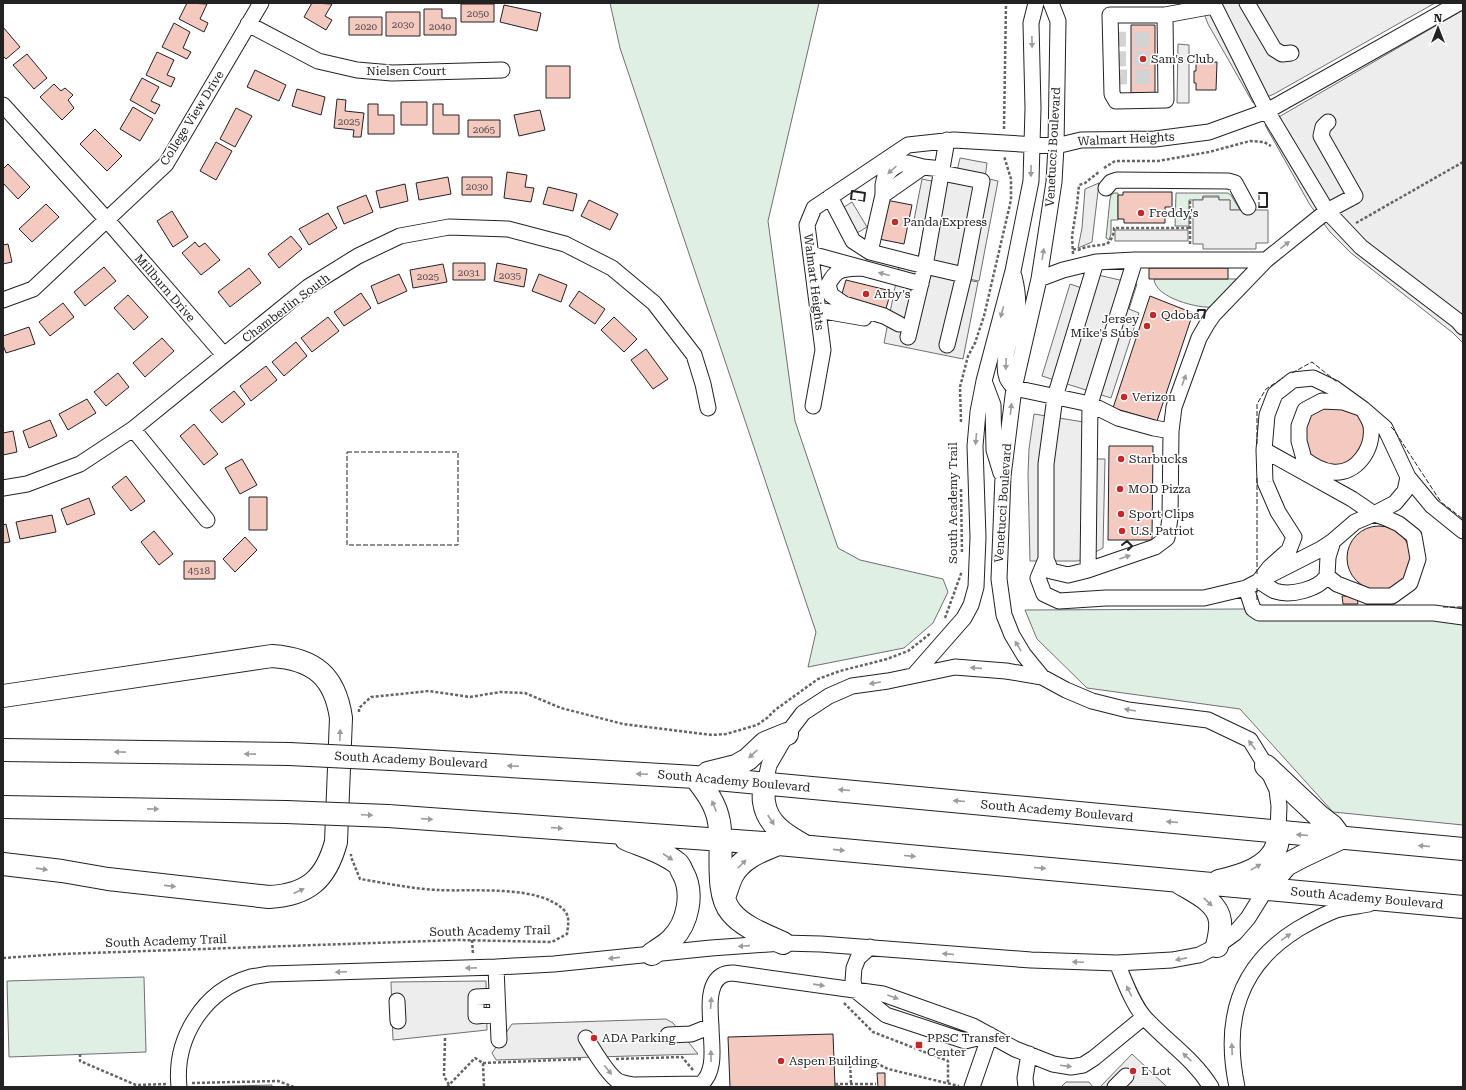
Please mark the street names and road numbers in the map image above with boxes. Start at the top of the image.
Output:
street label: Nielsen Court [366,64,446,78]
street label: College View Drive [157,68,227,168]
street label: Venetucci Boulevard [1043,87,1063,207]
street label: Walmart Heights [1077,129,1175,149]
street label: Walmart Heights [801,233,827,331]
street label: Millburn Drive [132,251,198,325]
street label: Chamberlin South [239,270,333,345]
street label: South Academy Trail [946,442,960,564]
street label: Venetucci Boulevard [992,442,1014,563]
street label: South Academy Boulevard [334,749,488,771]
street label: South Academy Boulevard [657,767,811,795]
street label: South Academy Boulevard [980,797,1134,825]
street label: South Academy Boulevard [1290,884,1444,912]
street label: South Academy Trail [429,923,551,939]
street label: South Academy Trail [105,932,227,950]

